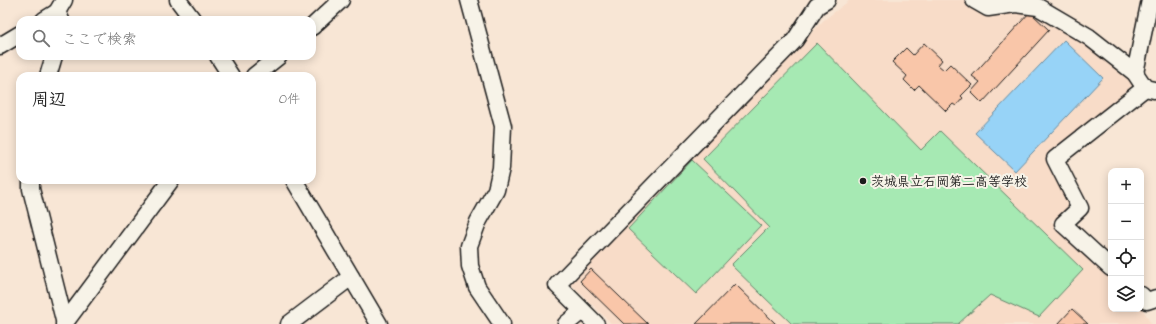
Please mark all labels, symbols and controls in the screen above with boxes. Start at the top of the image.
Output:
search box [16,16,316,60]
icon: search [30,27,52,49]
text: ここで検索 [62,29,137,50]
text: 周辺 [32,88,66,112]
text: 0件 [279,90,300,108]
map controls [1108,168,1144,312]
button: + [1108,168,1144,204]
place label: 茨城県立石岡第二高等学校 [871,173,1027,191]
marker: 茨城県立石岡第二高等学校 [858,176,868,186]
button: − [1108,204,1144,240]
button: locate [1108,240,1144,276]
button: layers [1108,276,1144,312]

